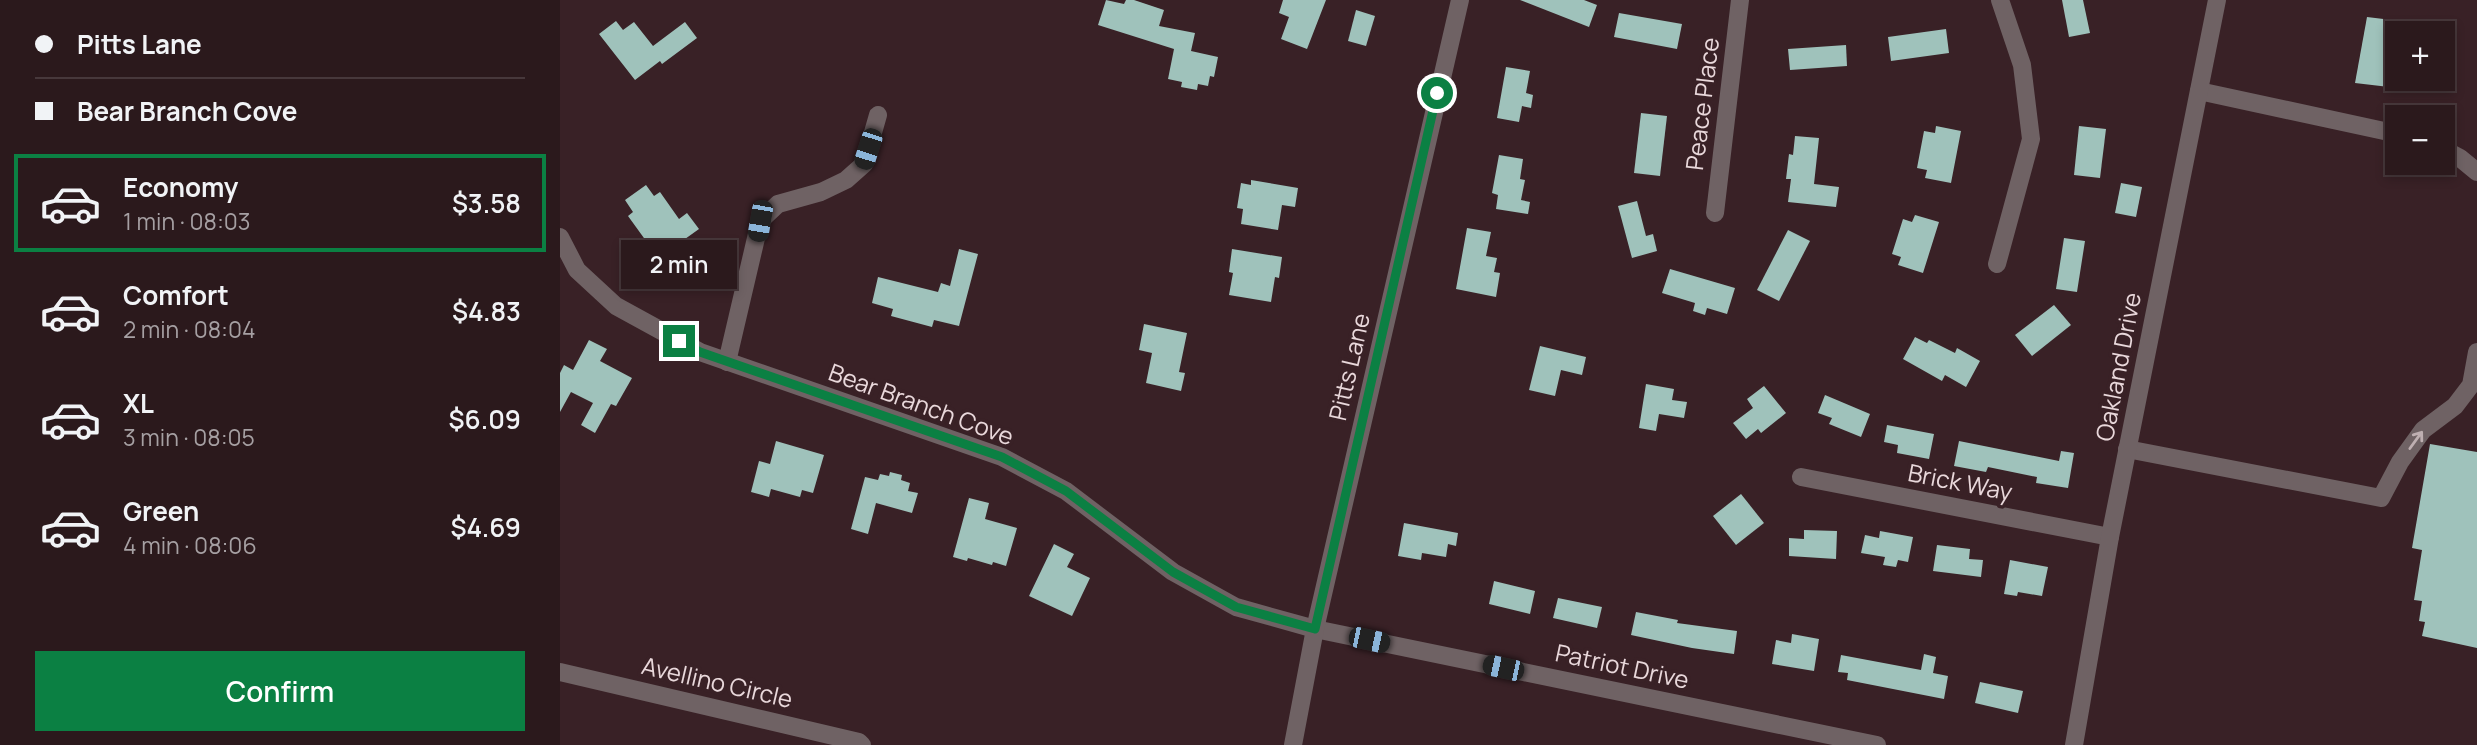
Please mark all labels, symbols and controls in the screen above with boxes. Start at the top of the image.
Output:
map controls [2385,21,2455,175]
button: + [2385,21,2455,91]
text: Pitts Lane [77,26,202,62]
street label: Peace Place [1677,35,1726,172]
route start [1421,77,1453,109]
text: Bear Branch Cove [77,93,298,129]
button: − [2385,105,2455,175]
car [852,126,885,172]
text: Economy [123,169,238,205]
icon: car [39,172,102,235]
text: $3.58 [452,185,521,221]
car [747,198,774,244]
text: 1 min · 08:03 [123,205,251,237]
callout: 2 min [621,240,737,288]
text: 2 min [650,248,708,280]
text: Comfort [123,277,229,313]
icon: car [39,280,102,343]
street label: Oakland Drive [2087,290,2148,444]
text: $4.83 [452,293,521,329]
street label: Pitts Lane [1320,310,1377,424]
text: 2 min · 08:04 [123,313,256,345]
route end [663,325,695,357]
street label: Bear Branch Cove [824,355,1019,452]
text: XL [123,385,154,421]
icon: car [39,388,102,451]
text: $6.09 [449,401,521,437]
text: 3 min · 08:05 [123,421,255,453]
one-way arrow [2409,431,2424,449]
street label: Brick Way [1905,455,2016,508]
text: Green [123,493,199,529]
icon: car [39,496,102,559]
text: $4.69 [451,509,521,545]
text: 4 min · 08:06 [123,529,257,561]
car [1347,625,1392,655]
street label: Patriot Drive [1552,635,1692,696]
street label: Avellino Circle [639,648,796,715]
button: Confirm [35,651,525,731]
car [1481,653,1526,683]

